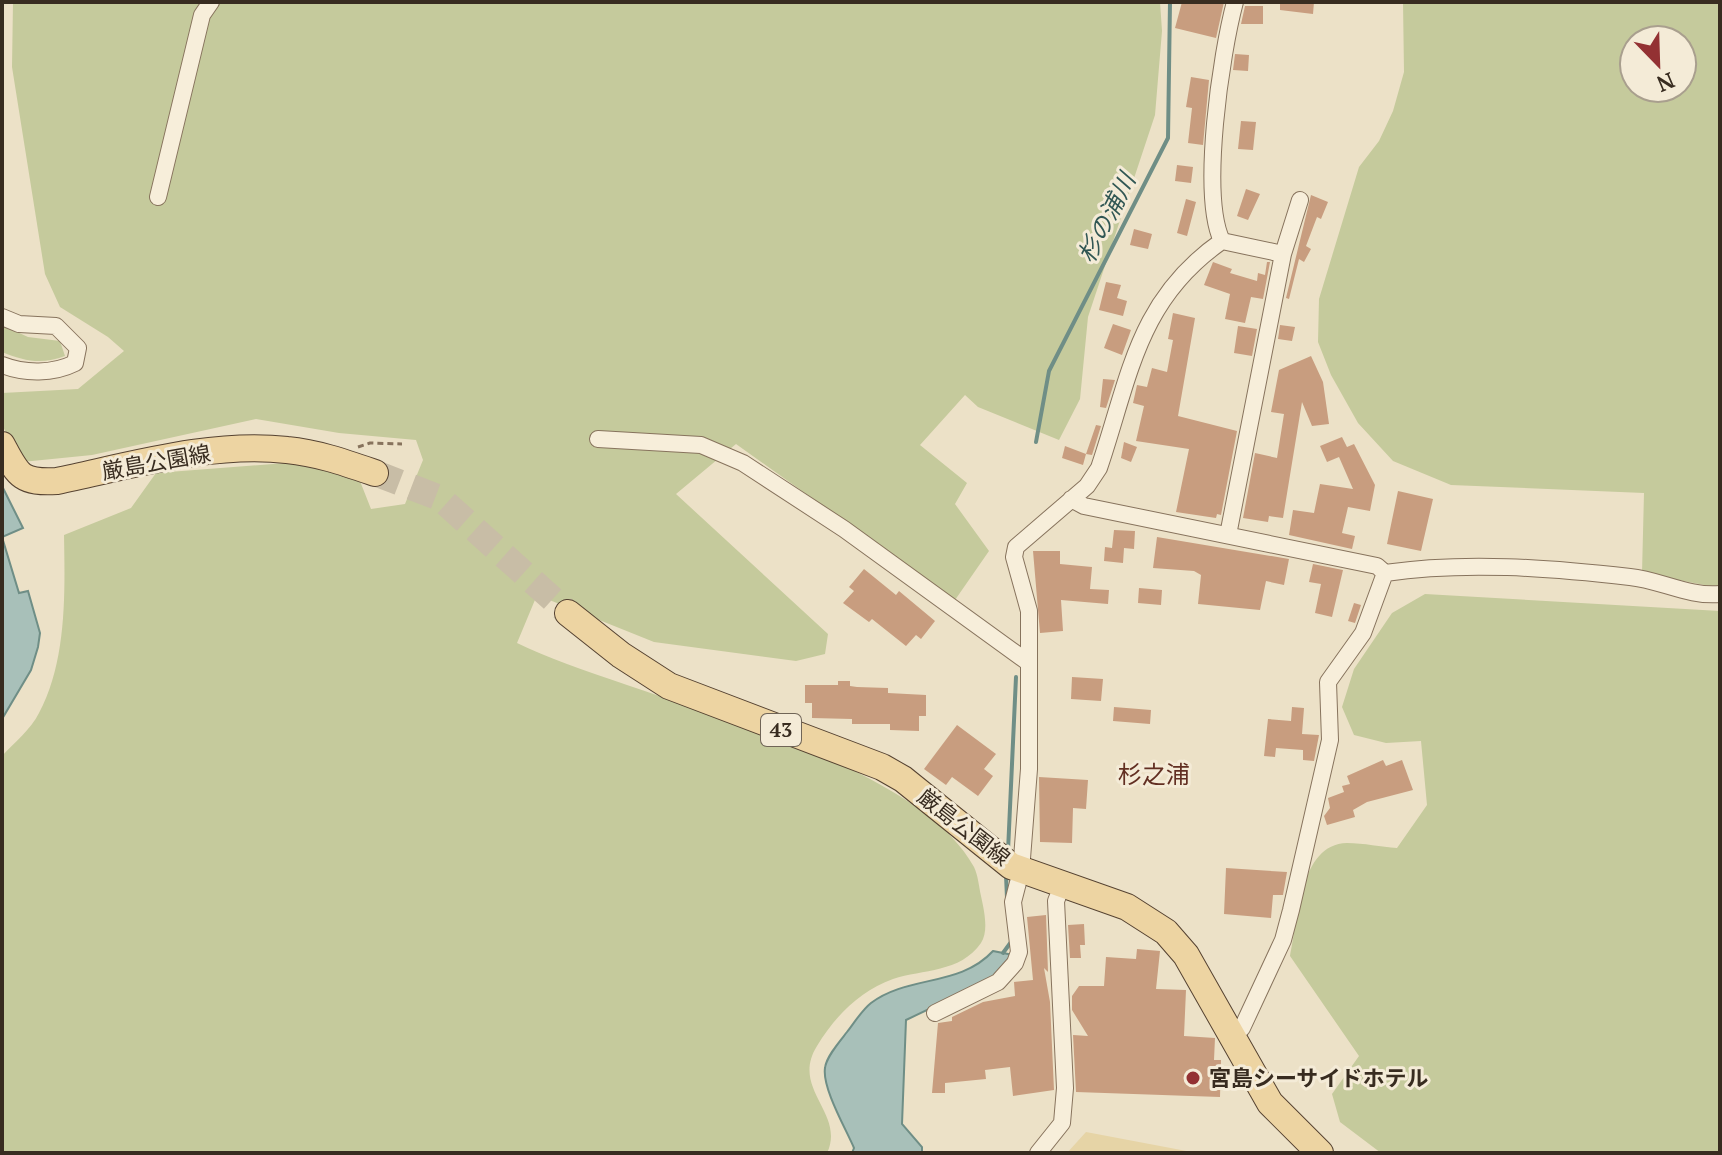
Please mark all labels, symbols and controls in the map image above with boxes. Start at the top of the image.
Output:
north arrow [1618,24,1698,104]
text: N [1652,66,1679,100]
water label: 杉の浦川 [1070,165,1144,268]
street label: 厳島公園線 [99,438,213,485]
road number: 43 [761,714,801,746]
district label: 杉之浦 [1118,758,1190,790]
street label: 厳島公園線 [912,781,1017,872]
place label: 宮島シーサイドホテル [1209,1063,1429,1092]
marker: 宮島シーサイドホテル [1184,1069,1202,1087]

